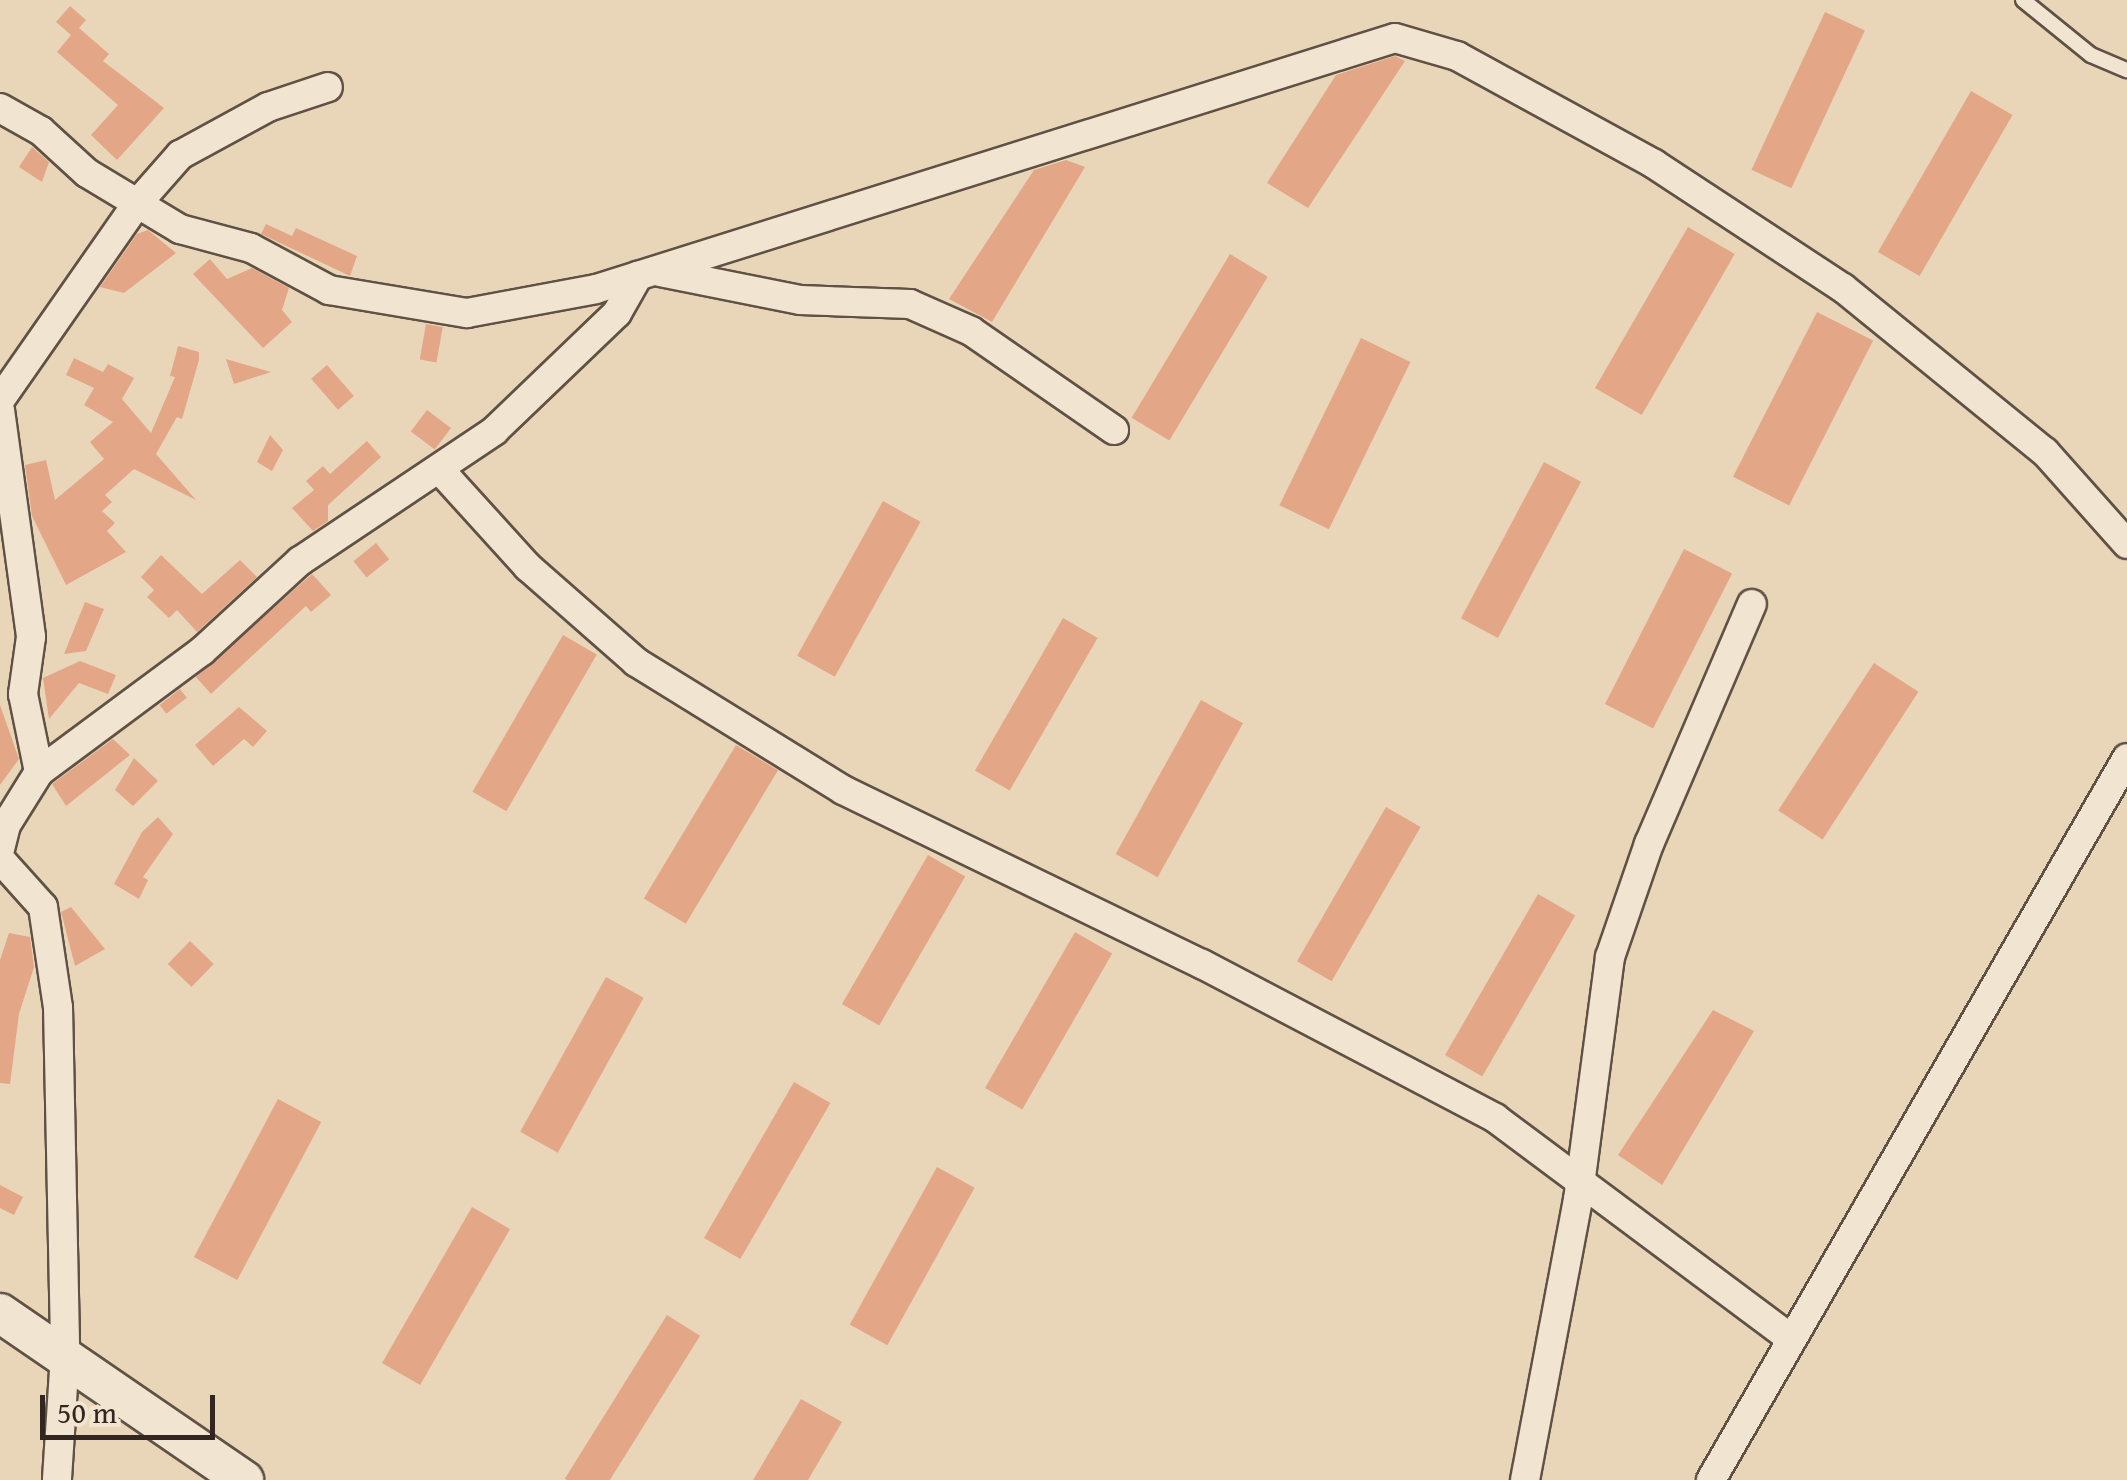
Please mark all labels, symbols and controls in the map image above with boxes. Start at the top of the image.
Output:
scale bar [45,1375,220,1437]
text: 50 m [57,1390,117,1434]

